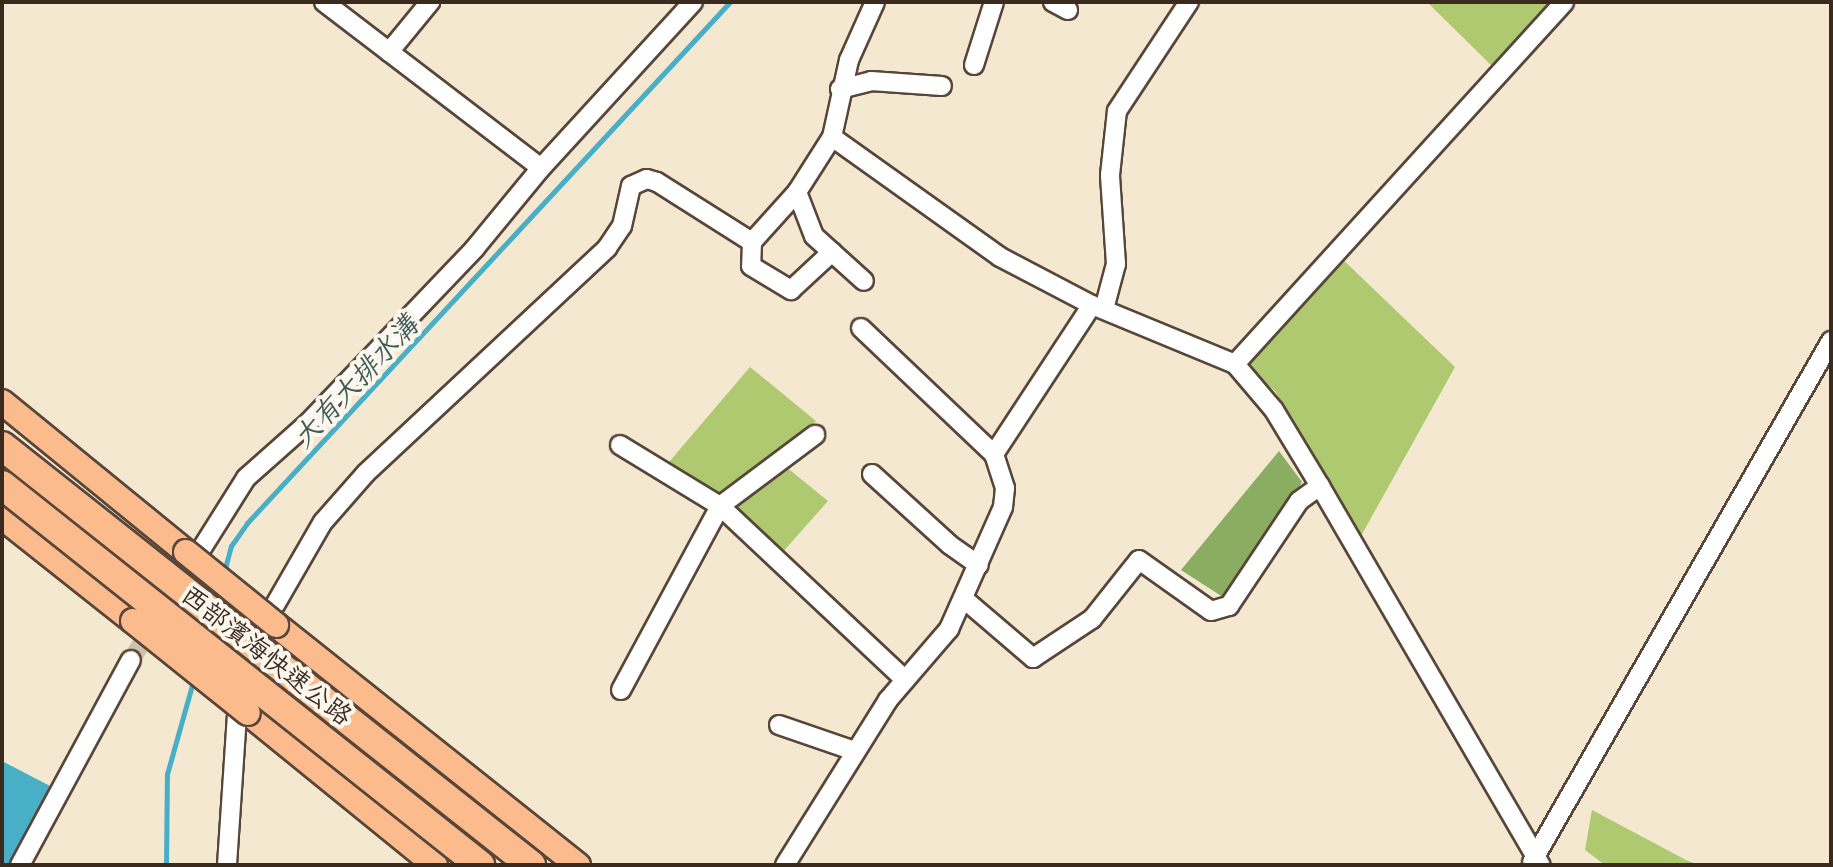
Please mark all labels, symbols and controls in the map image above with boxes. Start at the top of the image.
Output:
water label: 大有大排水溝 [285,308,425,454]
street label: 西部濱海快速公路 [175,579,359,731]

